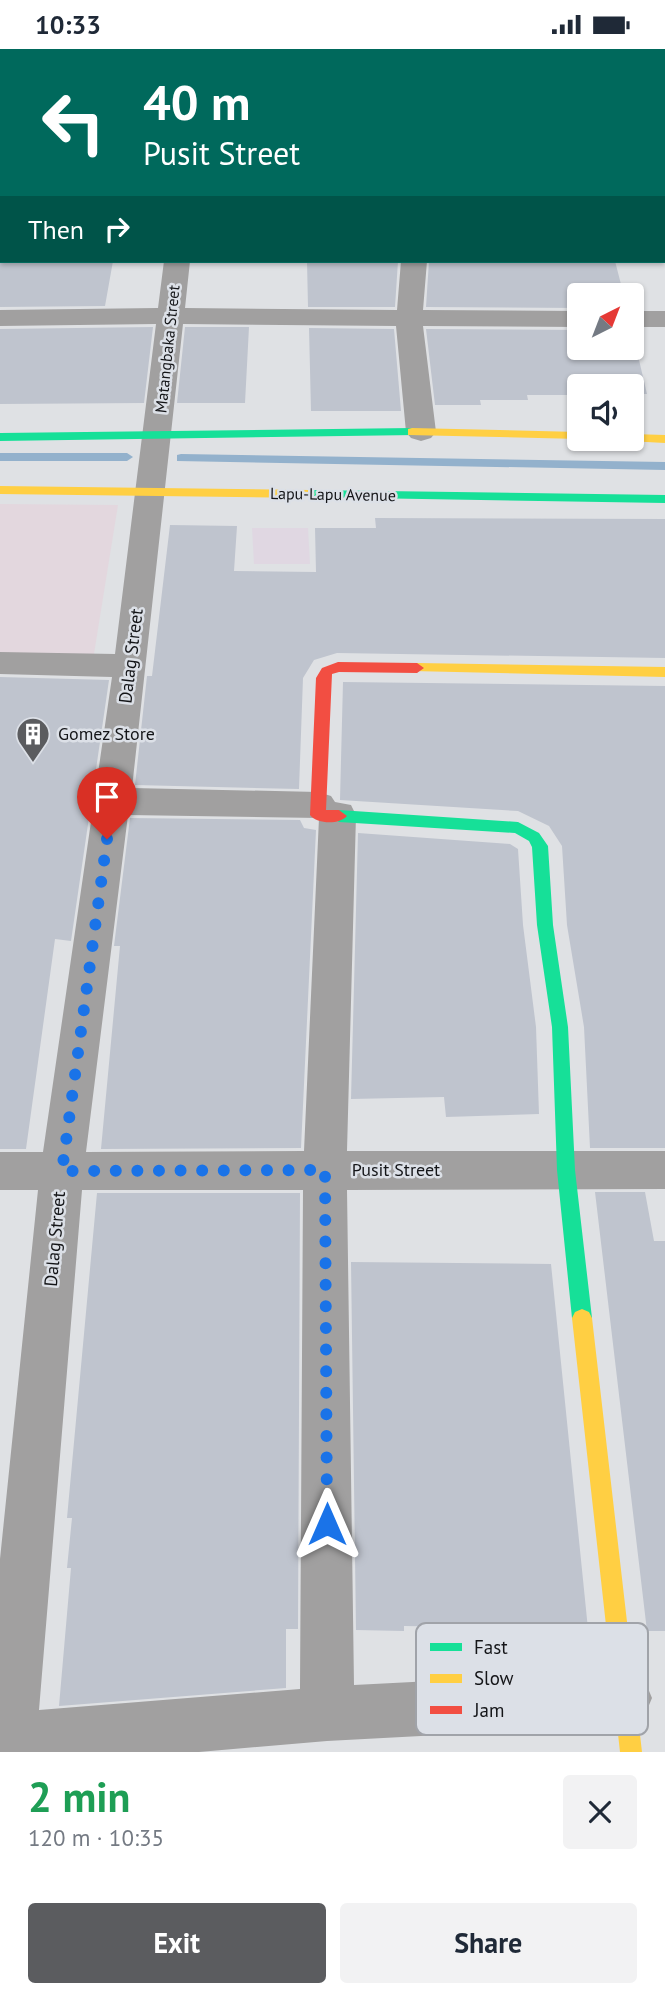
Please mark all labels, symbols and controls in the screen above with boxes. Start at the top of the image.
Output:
text: 10:33 [35,8,101,41]
text: 40 m [143,70,250,134]
icon: left [28,77,119,168]
text: Pusit Street [143,132,300,174]
icon: right [98,210,136,248]
text: Then [28,213,84,246]
street label: Matangbaka Street [150,283,184,414]
north arrow [567,283,644,361]
map controls [567,283,644,451]
button: sound [567,374,644,451]
street label: Lapu-Lapu Avenue [270,483,396,505]
street label: Dalag Street [113,607,148,705]
building icon: Gomez Store [14,715,52,764]
place label: Gomez Store [58,722,155,745]
pin [77,767,137,839]
icon: arrive [88,778,126,816]
street label: Pusit Street [352,1158,440,1181]
street label: Dalag Street [39,1190,70,1287]
position arrow [290,1487,364,1561]
legend [416,1623,648,1735]
text: Fast [474,1635,508,1659]
text: Slow [474,1666,514,1690]
text: Jam [473,1698,504,1722]
text: 2 min [28,1769,130,1824]
button: close [563,1775,637,1849]
text: 120 m · 10:35 [28,1823,164,1852]
button: Exit [28,1903,326,1983]
button: Share [340,1903,637,1983]

